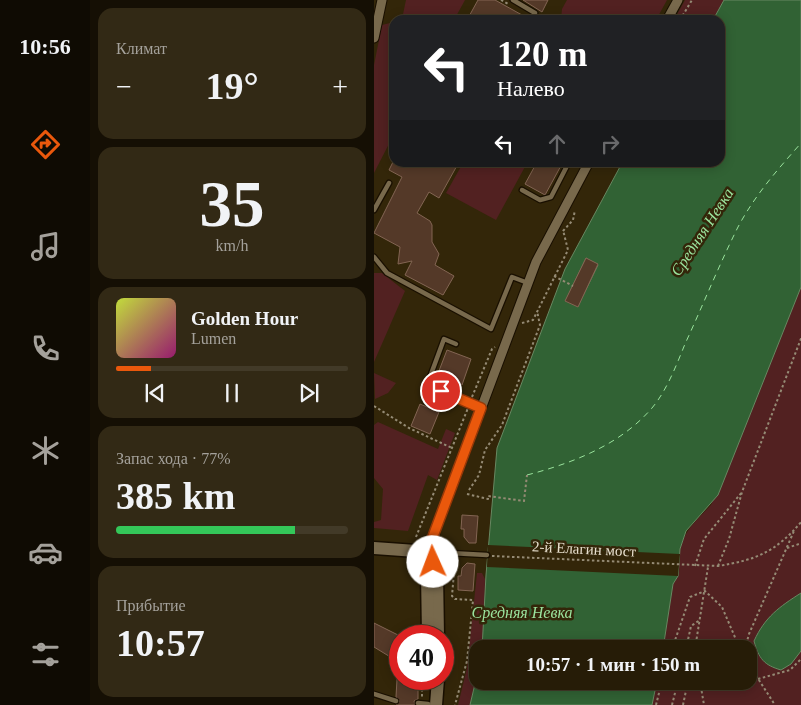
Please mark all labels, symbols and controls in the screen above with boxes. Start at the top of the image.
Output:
text: 10:56 [19,34,71,59]
icon: left [414,35,479,100]
text: 120 m [497,35,587,74]
text: Климат [116,40,167,57]
text: 19° [205,65,259,107]
text: − [116,71,132,102]
text: + [332,71,348,102]
text: Налево [497,76,565,101]
icon: directions [28,127,63,162]
icon: left [490,130,518,158]
icon: ahead [543,130,571,158]
icon: right [596,130,624,158]
text: 35 [200,168,265,240]
water label: Средняя Невка [667,185,737,280]
icon: music [28,229,63,264]
text: km/h [216,237,248,254]
text: Golden Hour [191,308,298,329]
text: Lumen [191,330,236,347]
icon: phone [28,331,63,366]
pin [420,370,462,412]
icon: arrive [427,377,455,405]
icon: previous [141,379,169,407]
icon: pause [218,379,246,407]
icon: next [295,379,323,407]
icon: climate [28,433,63,468]
text: Запас хода · 77% [116,450,231,467]
text: 385 km [116,475,235,517]
icon: car [28,535,63,570]
position arrow [406,535,458,587]
street label: 2-й Елагин мост [532,538,637,560]
text: Прибытие [116,597,186,614]
water label: Средняя Невка [472,604,572,622]
text: 10:57 [116,622,205,664]
speed limit sign: 40 [389,625,454,690]
icon: filters [28,637,63,672]
text: 10:57 · 1 мин · 150 m [526,654,700,675]

